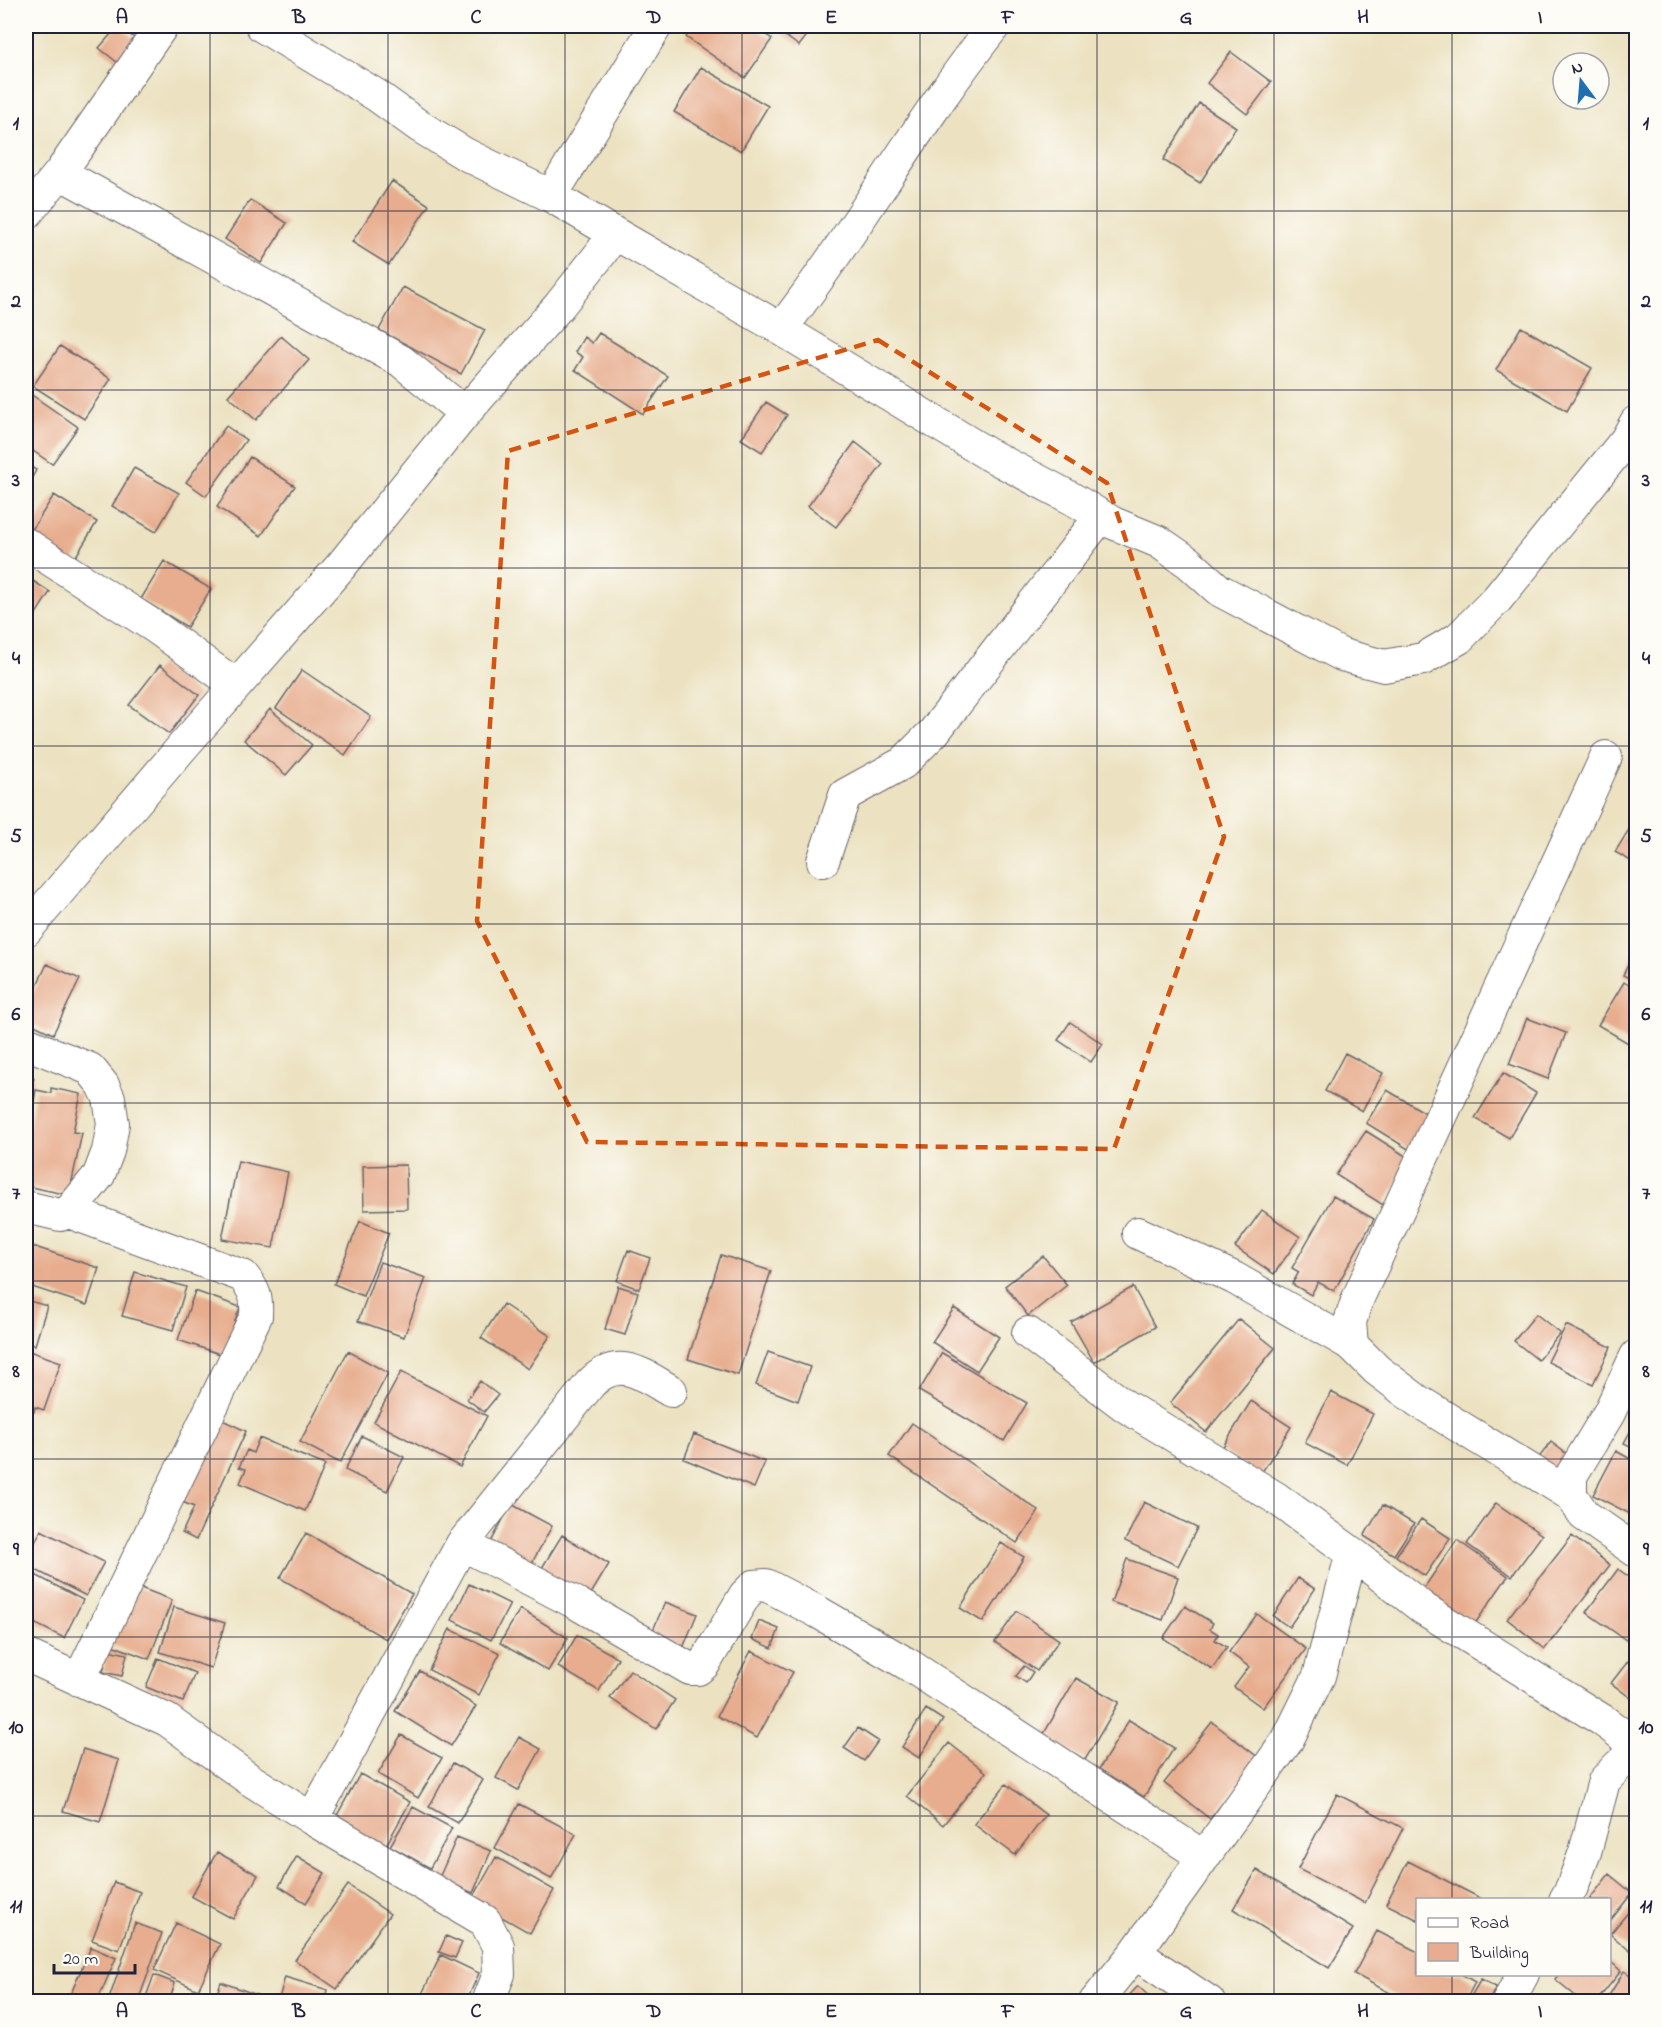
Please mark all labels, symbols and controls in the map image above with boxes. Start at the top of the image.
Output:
text: A [116,4,128,33]
text: B [291,4,306,33]
text: C [471,4,482,33]
text: D [646,4,661,33]
text: E [825,4,837,33]
text: F [1001,4,1015,33]
text: G [1180,4,1193,33]
text: H [1357,4,1369,33]
text: I [1538,4,1543,33]
north arrow [1551,51,1611,111]
text: N [1569,55,1586,82]
text: 1 [13,110,20,139]
text: 1 [1643,110,1650,139]
text: 2 [10,288,21,317]
text: 2 [1640,288,1651,317]
text: 3 [11,467,20,496]
text: 3 [1641,467,1650,496]
text: 4 [12,645,21,674]
text: 4 [1642,645,1651,674]
text: 5 [10,823,22,852]
text: 5 [1640,823,1652,852]
text: 6 [12,1001,21,1030]
text: 6 [1642,1001,1651,1030]
text: 7 [12,1180,21,1209]
text: 7 [1642,1180,1651,1209]
text: 8 [11,1358,20,1387]
text: 8 [1641,1358,1650,1387]
text: 9 [12,1536,20,1565]
text: 9 [1642,1536,1650,1565]
text: 10 [9,1714,24,1743]
text: 10 [1639,1714,1654,1743]
text: 11 [10,1893,23,1922]
text: 11 [1640,1893,1653,1922]
legend [1416,1898,1611,1976]
text: Road [1470,1911,1509,1937]
scale bar [54,1937,135,1975]
text: Building [1469,1941,1529,1968]
text: 20 m [63,1947,98,1973]
text: A [116,1998,128,2027]
text: B [291,1998,306,2027]
text: C [471,1998,482,2027]
text: D [646,1998,661,2027]
text: E [825,1998,837,2027]
text: F [1001,1998,1015,2027]
text: G [1180,1998,1193,2027]
text: H [1357,1998,1369,2027]
text: I [1538,1998,1543,2027]

